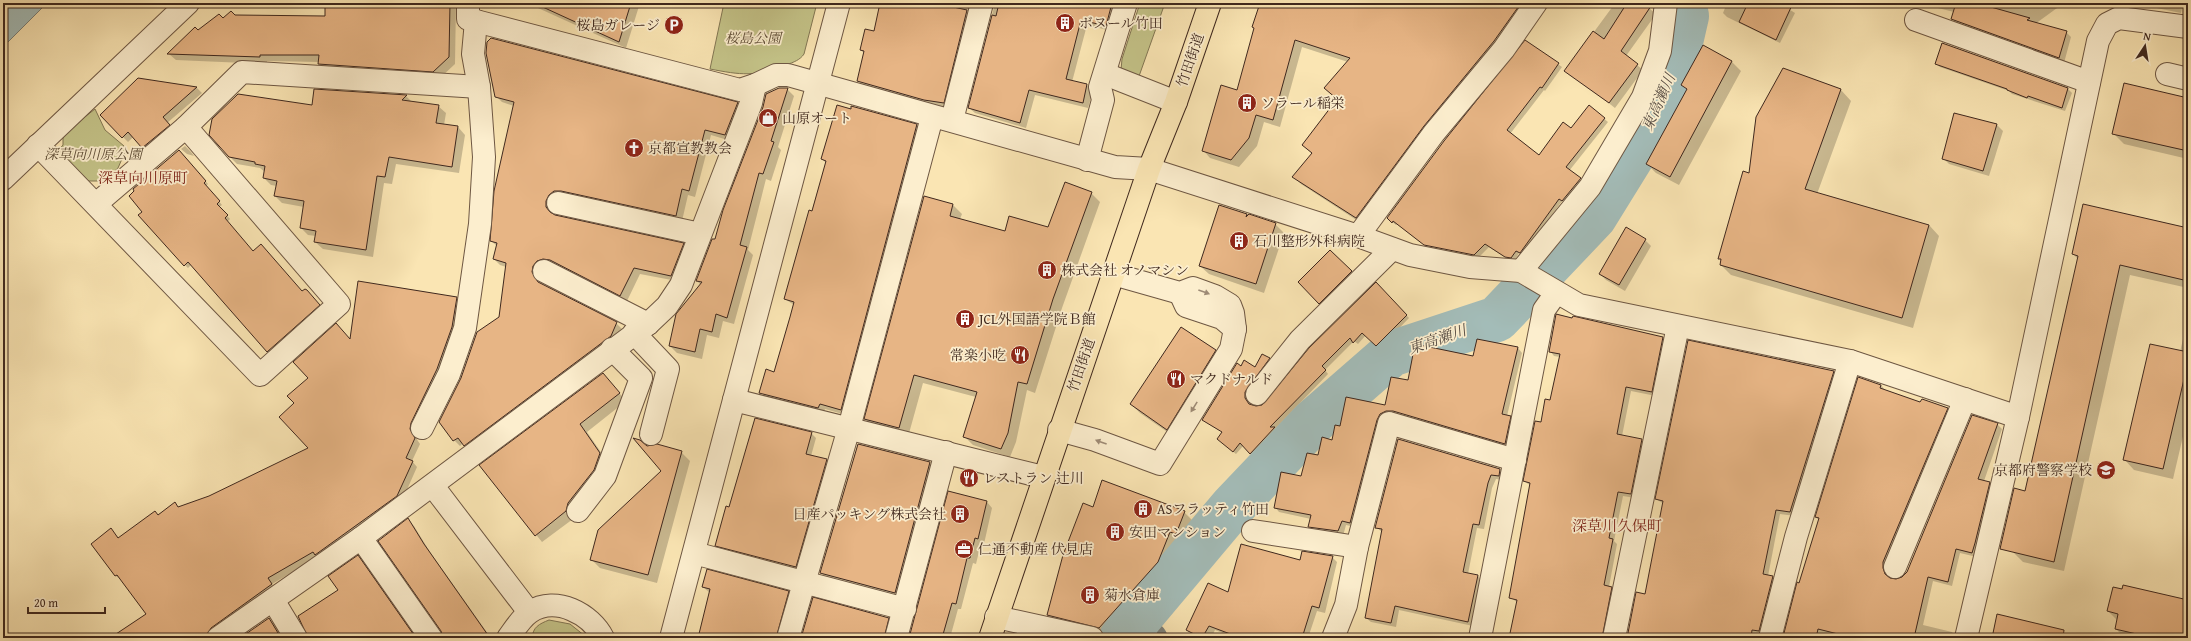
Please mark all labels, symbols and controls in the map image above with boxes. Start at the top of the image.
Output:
building icon: ボヌール竹田 [1054,12,1076,34]
place label: ボヌール竹田 [1079,13,1163,33]
parking icon: 桜島ガレージ [663,14,685,36]
place label: 桜島ガレージ [576,15,660,35]
north arrow [2125,26,2165,66]
park label: 桜島公園 [725,28,783,48]
text: N [2142,28,2153,45]
street label: 竹田街道 [1171,30,1209,90]
water label: 東高瀬川 [1636,69,1681,134]
building icon: ソラール稲栄 [1236,92,1258,114]
place label: ソラール稲栄 [1261,93,1345,113]
shop icon: 山原オート [757,107,779,129]
place label: 山原オート [782,108,852,128]
church icon: 京都宣教教会 [623,137,645,159]
place label: 京都宣教教会 [648,138,732,158]
park label: 深草向川原公園 [44,144,144,164]
district label: 深草向川原町 [98,167,188,188]
building icon: 石川整形外科病院 [1228,230,1250,252]
place label: 石川整形外科病院 [1253,231,1365,251]
building icon: 株式会社 オノマシン [1036,259,1058,281]
place label: 株式会社 オノマシン [1061,260,1189,280]
one-way arrow [1198,289,1210,295]
building icon: JCL外国語学院Ｂ館 [954,308,976,330]
place label: JCL外国語学院Ｂ館 [977,309,1096,329]
water label: 東高瀬川 [1405,319,1471,359]
street label: 竹田街道 [1062,335,1100,395]
restaurant icon: 常楽小吃 [1009,344,1031,366]
place label: 常楽小吃 [950,345,1006,365]
restaurant icon: マクドナルド [1165,368,1187,390]
place label: マクドナルド [1190,369,1273,389]
one-way arrow [1191,401,1198,413]
one-way arrow [1094,439,1106,445]
school or university icon: 京都府警察学校 [2095,459,2117,481]
place label: 京都府警察学校 [1994,460,2092,480]
restaurant icon: レストラン 辻川 [958,467,980,489]
place label: レストラン 辻川 [983,468,1084,488]
building icon: ASフラッティ竹田 [1132,498,1154,520]
place label: ASフラッティ竹田 [1157,499,1269,519]
building icon: 日産パッキング株式会社 [949,503,971,525]
place label: 日産パッキング株式会社 [792,504,946,524]
district label: 深草川久保町 [1572,515,1662,536]
building icon: 安田マンション [1104,521,1126,543]
place label: 安田マンション [1129,522,1226,542]
office icon: 仁通不動産 伏見店 [953,538,975,560]
place label: 仁通不動産 伏見店 [978,539,1093,559]
building icon: 菊水倉庫 [1079,584,1101,606]
place label: 菊水倉庫 [1104,585,1160,605]
scale bar [28,589,105,615]
text: 20 m [34,594,58,611]

